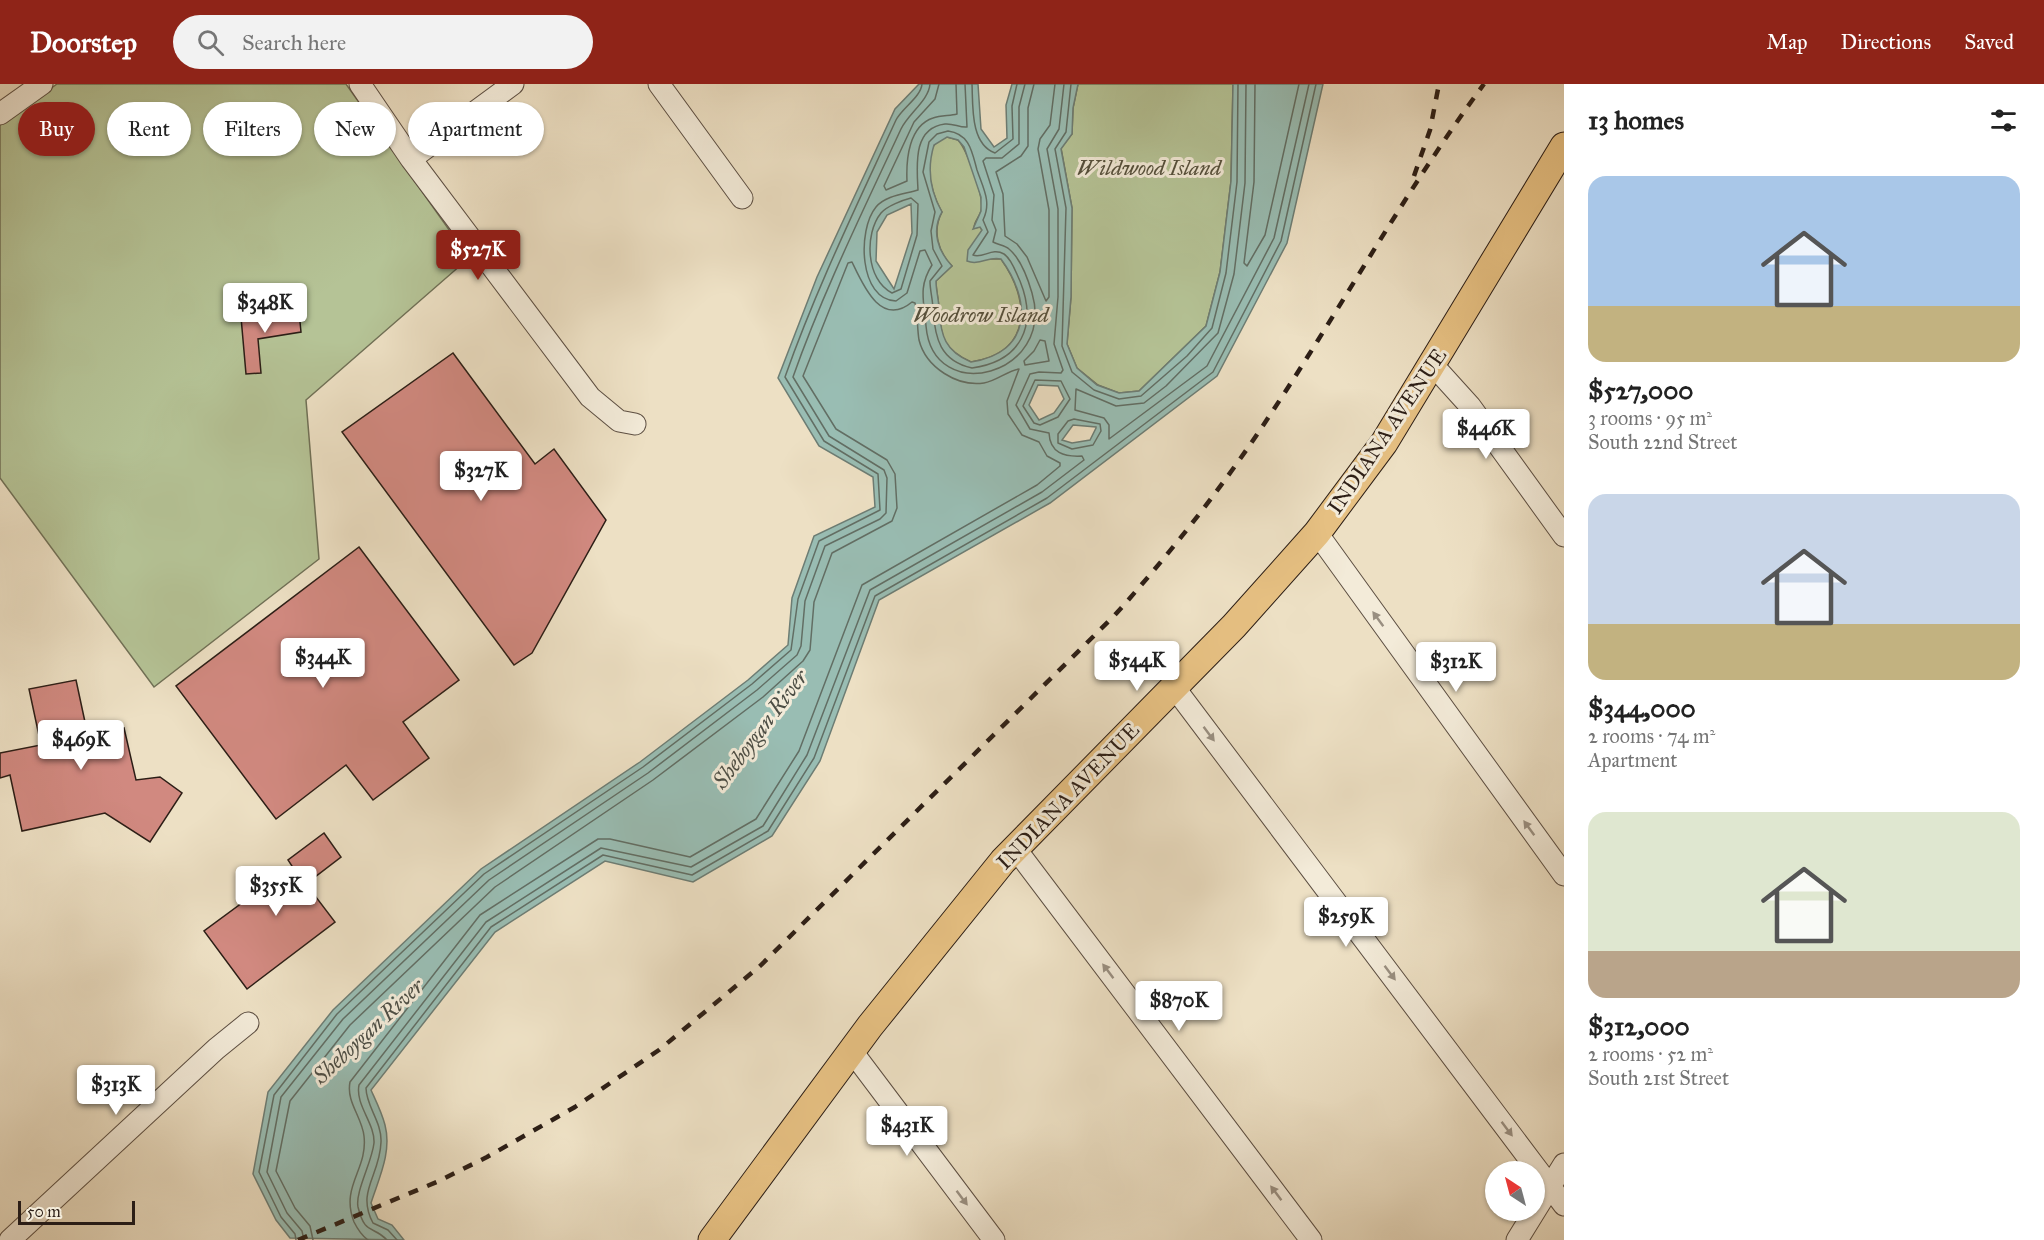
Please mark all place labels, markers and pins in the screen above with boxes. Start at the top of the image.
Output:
pin: $527K [436,230,520,281]
pin: $348K [223,283,307,334]
pin: $446K [1444,409,1528,460]
pin: $327K [439,451,523,502]
pin: $344K [281,638,365,689]
pin: $544K [1095,641,1179,692]
pin: $312K [1414,642,1498,693]
pin: $469K [39,720,123,771]
pin: $355K [234,866,318,917]
pin: $259K [1304,897,1388,948]
pin: $870K [1137,981,1221,1032]
pin: $313K [74,1065,158,1116]
pin: $431K [865,1106,949,1157]

